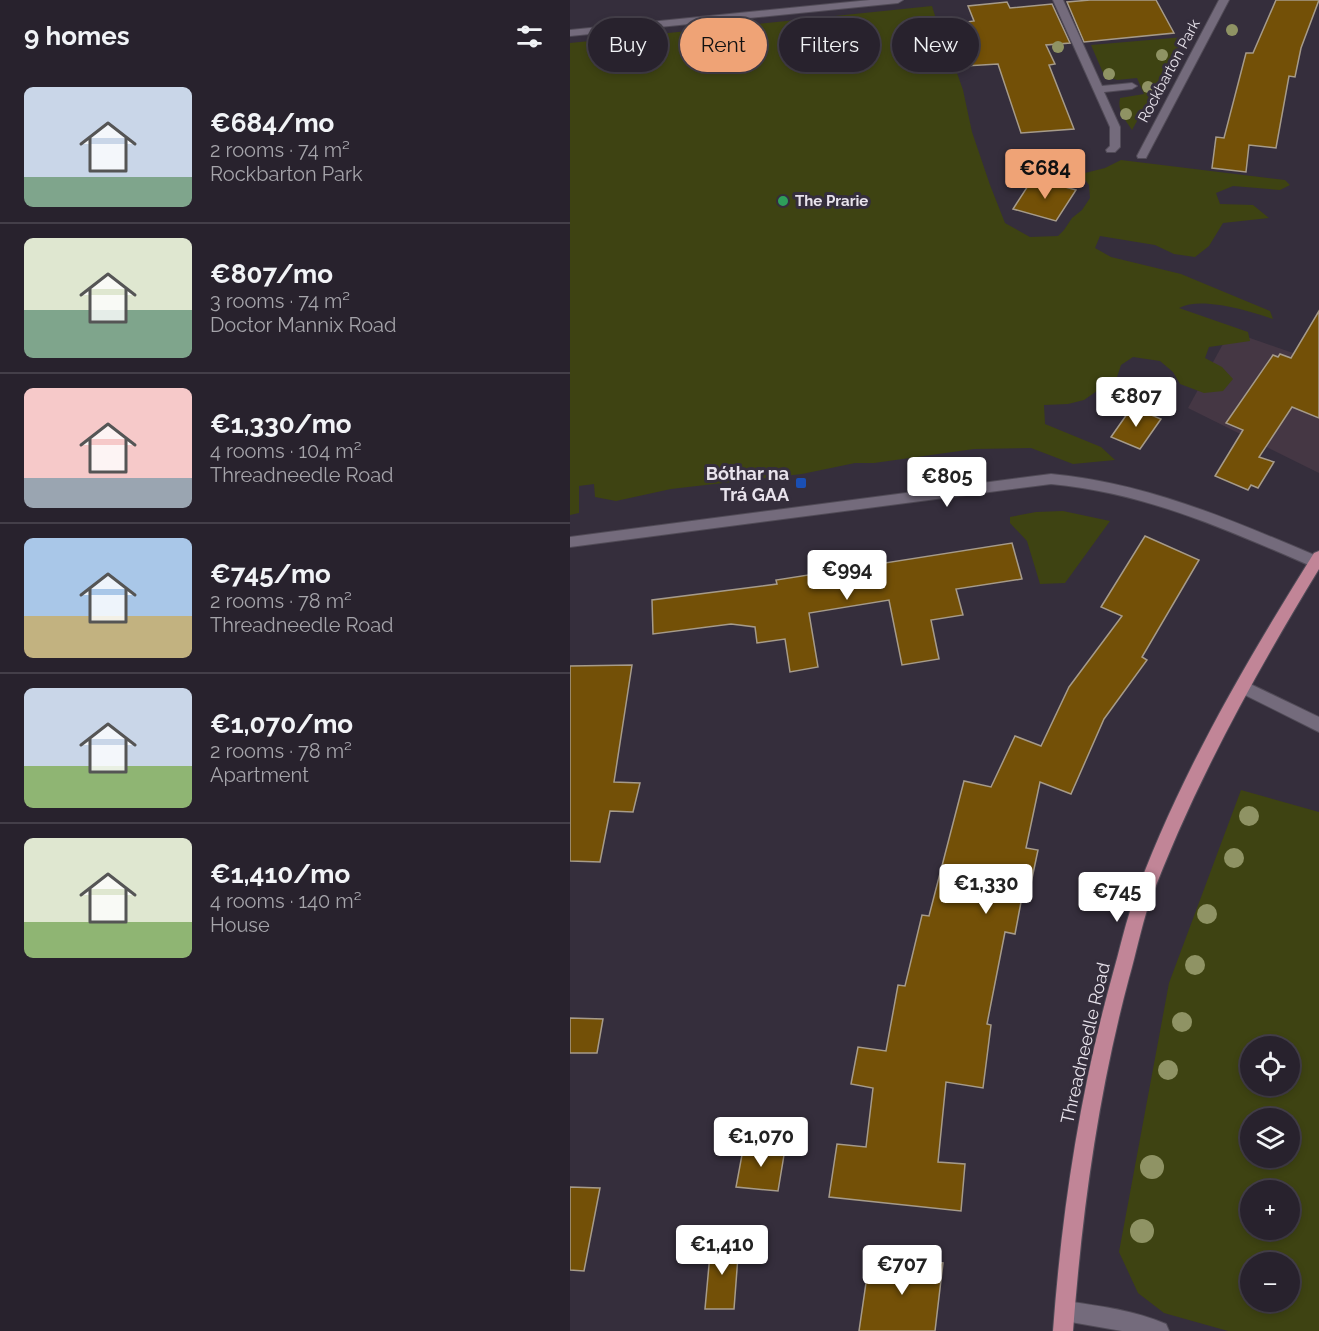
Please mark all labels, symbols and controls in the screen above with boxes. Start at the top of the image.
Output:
street label: Rockbarton Park [1134,16,1204,126]
chip: Buy [588,18,668,72]
chip: Rent [680,18,767,72]
chip: Filters [779,18,880,72]
chip: New [892,18,979,72]
icon: filters [513,20,546,53]
text: 9 homes [24,21,130,51]
text: €684/mo [210,108,334,138]
icon: home [72,111,144,183]
text: 2 rooms · 74 m² [210,138,350,162]
pin: €684 [1009,149,1081,200]
text: €684 [1019,156,1071,180]
text: Rockbarton Park [210,162,363,186]
place label: The Prarie [795,192,868,210]
marker: The Prarie [776,194,790,208]
text: €807/mo [210,259,333,289]
icon: home [72,262,144,334]
text: 3 rooms · 74 m² [210,289,350,313]
text: Doctor Mannix Road [210,313,396,337]
pin: €807 [1100,377,1172,428]
text: €807 [1110,384,1162,408]
text: €1,330/mo [210,409,352,439]
icon: home [72,412,144,484]
text: 4 rooms · 104 m² [210,439,362,463]
pin: €805 [911,457,983,508]
text: Threadneedle Road [210,463,393,487]
place label: Bóthar na Trá GAA [706,463,790,505]
text: €805 [921,464,973,488]
marker: Bóthar na Trá GAA [794,476,808,490]
pin: €994 [811,550,883,601]
text: €994 [822,557,872,581]
text: €745/mo [210,559,331,589]
icon: home [72,562,144,634]
text: 2 rooms · 78 m² [210,589,352,613]
text: Threadneedle Road [210,613,393,637]
text: €1,070/mo [210,709,353,739]
icon: home [72,712,144,784]
text: 2 rooms · 78 m² [210,739,352,763]
text: Apartment [210,763,309,787]
text: €1,410/mo [210,859,350,889]
icon: home [72,862,144,934]
pin: €1,330 [937,864,1035,915]
text: €1,330 [953,871,1019,895]
pin: €745 [1081,872,1153,923]
text: €745 [1093,879,1141,903]
text: 4 rooms · 140 m² [210,889,362,913]
text: House [210,913,270,937]
street label: Threadneedle Road [1056,960,1114,1126]
map controls [1240,1036,1300,1312]
button: locate [1240,1036,1300,1096]
button: layers [1240,1108,1300,1168]
pin: €1,070 [712,1117,810,1168]
text: €1,070 [728,1124,794,1148]
button: + [1240,1180,1300,1240]
pin: €1,410 [673,1225,771,1276]
text: €1,410 [690,1232,754,1256]
pin: €707 [866,1245,938,1296]
text: €707 [877,1252,927,1276]
button: − [1240,1252,1300,1312]

